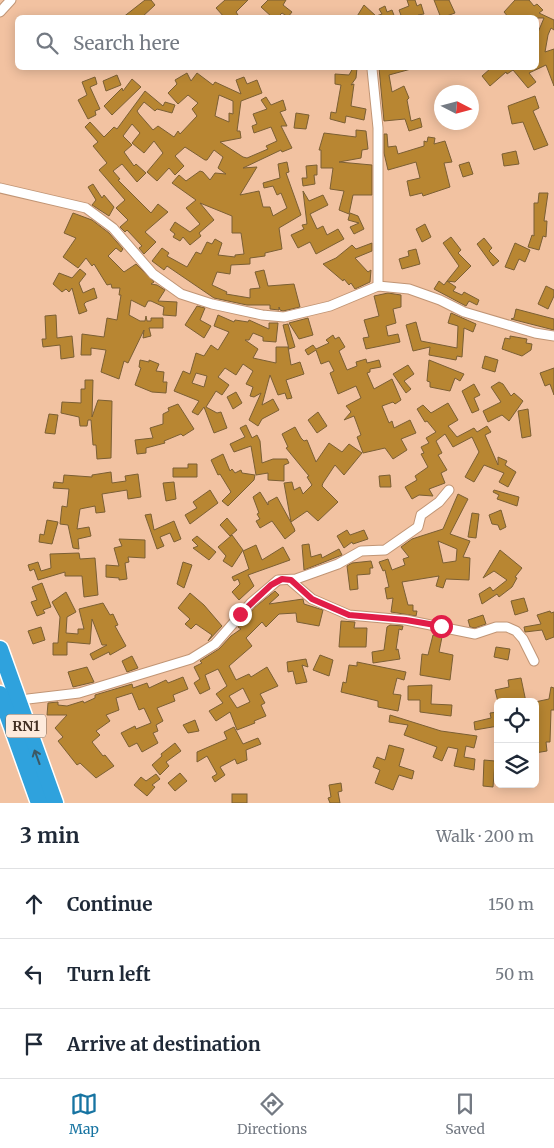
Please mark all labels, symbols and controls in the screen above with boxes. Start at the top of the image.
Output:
search box [15,15,539,70]
icon: search [33,29,61,57]
text: Search here [73,31,180,55]
north arrow [434,85,479,130]
route end [229,603,252,626]
route start [430,615,453,638]
map controls [494,698,539,788]
button: locate [494,698,539,743]
road number: RN1 [6,714,46,738]
button: layers [494,743,539,788]
one-way arrow [32,750,41,766]
text: 3 min [20,822,79,849]
text: Walk · 200 m [436,826,534,846]
icon: ahead [20,890,48,918]
text: Continue [67,892,153,916]
text: 150 m [488,894,534,914]
icon: left [20,960,48,988]
text: Turn left [67,962,151,986]
text: 50 m [495,964,534,984]
icon: arrive [20,1030,48,1058]
text: Arrive at destination [67,1032,261,1056]
tab: Map [69,1090,99,1138]
tab: Directions [237,1090,307,1138]
tab: Saved [445,1090,485,1138]

